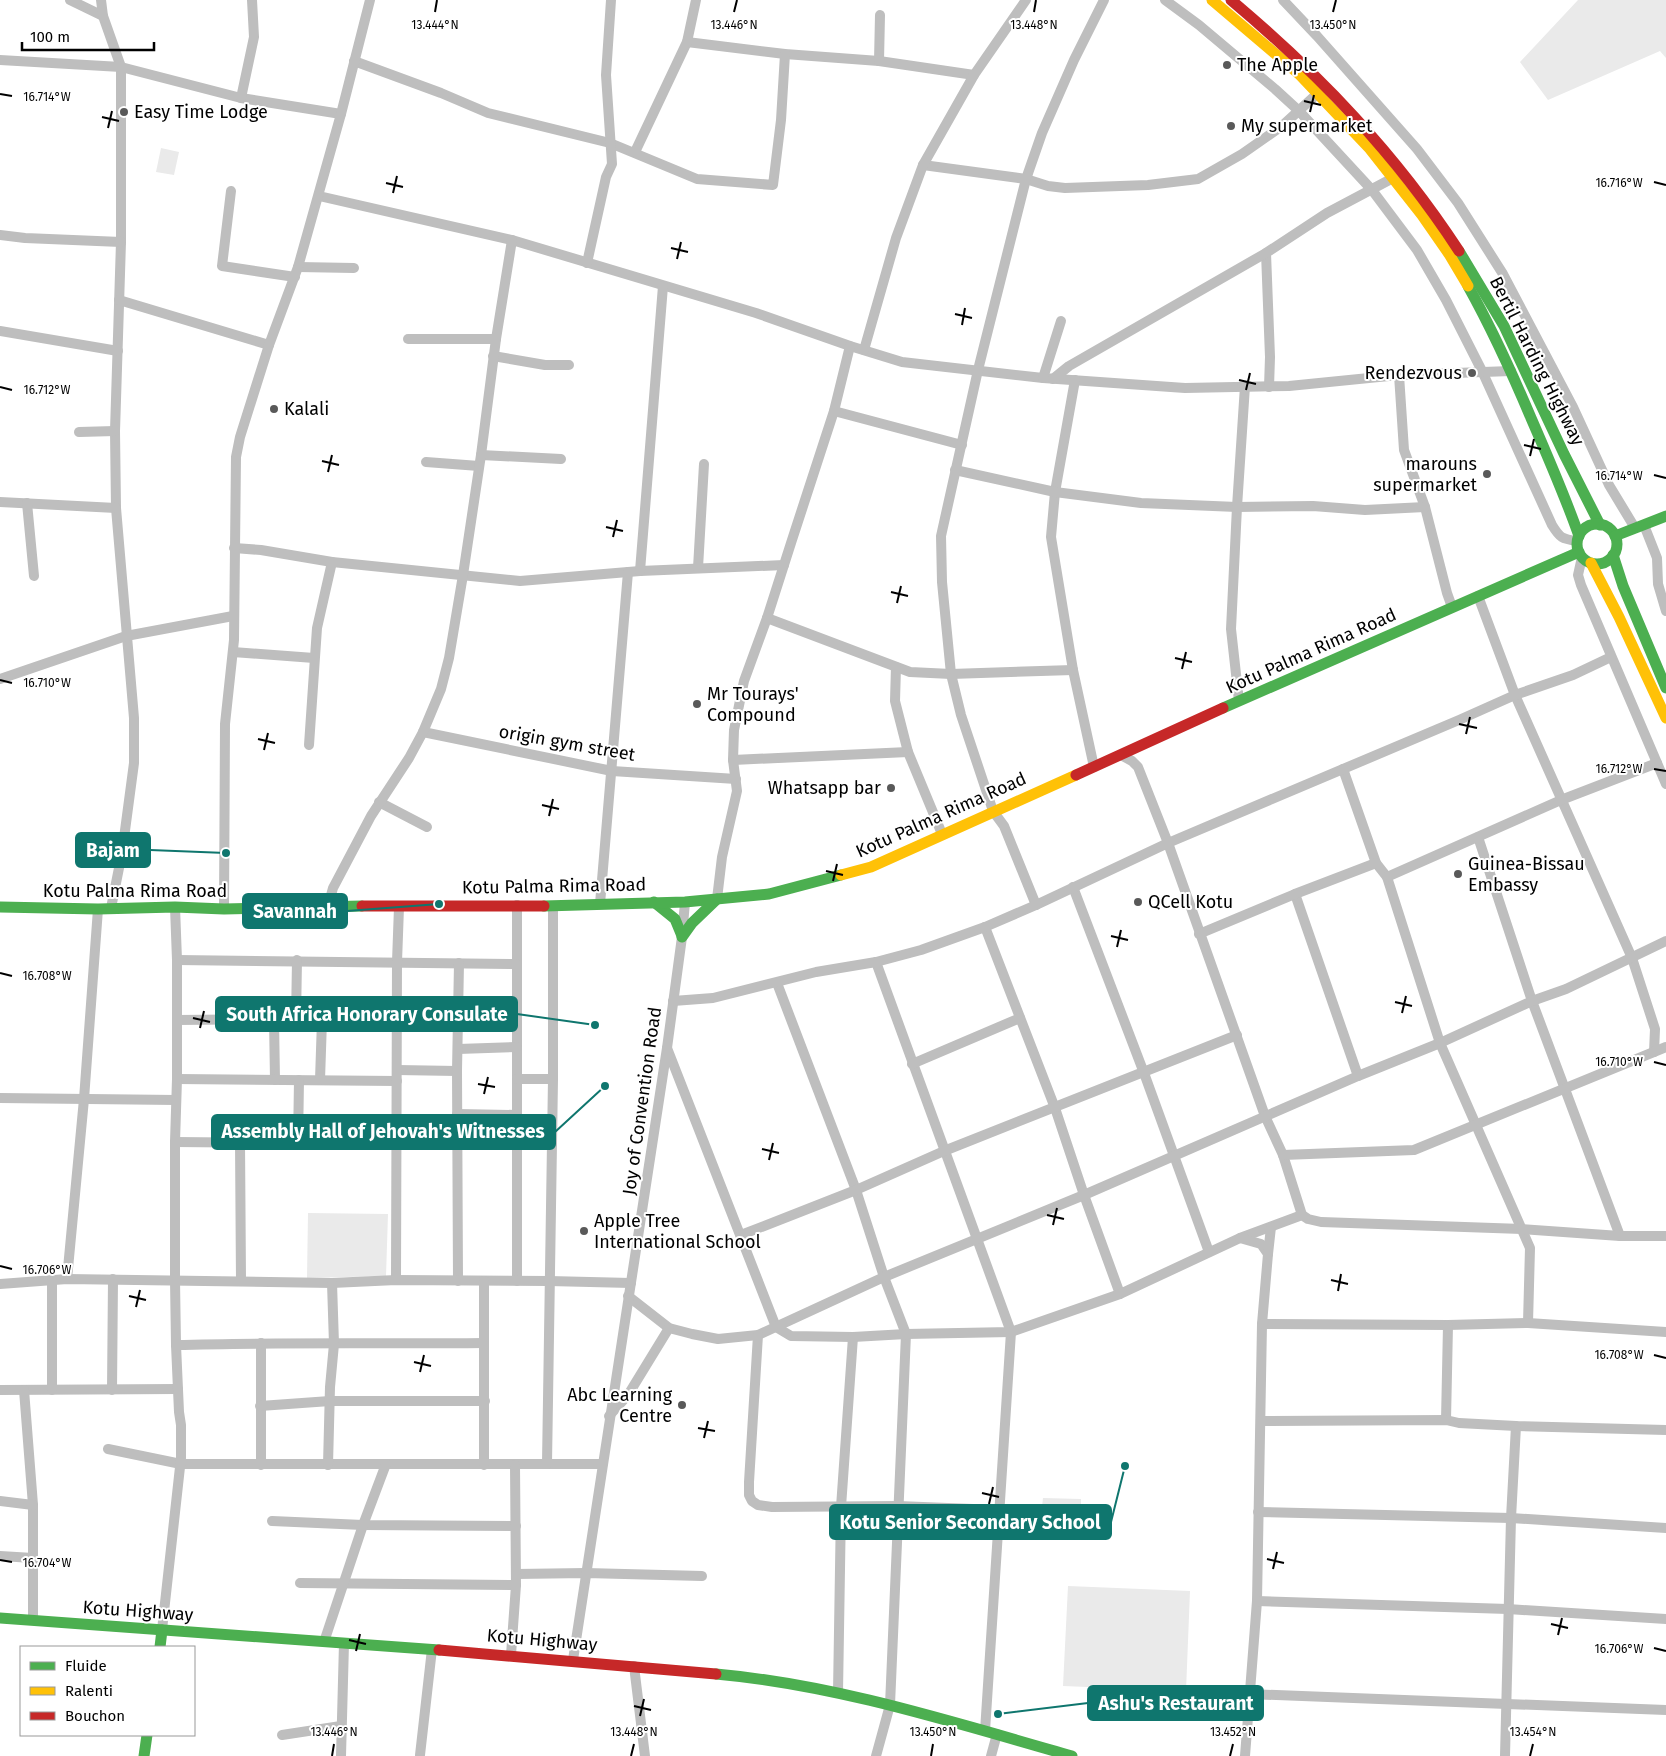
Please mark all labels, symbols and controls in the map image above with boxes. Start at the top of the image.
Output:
text: 13.444°N [411,18,459,32]
text: 13.446°N [710,18,758,32]
text: 13.448°N [1010,18,1058,32]
text: 13.450°N [1309,18,1357,32]
scale bar [22,20,155,52]
text: 100 m [30,28,70,46]
place label: The Apple [1237,54,1318,76]
marker: The Apple [1221,59,1233,71]
text: 16.714°W [23,90,71,104]
place label: Easy Time Lodge [134,101,268,123]
marker: Easy Time Lodge [118,106,130,118]
place label: My supermarket [1241,115,1373,137]
marker: My supermarket [1225,120,1237,132]
text: 16.716°W [1595,176,1643,190]
street label: Bertil Harding Highway [1485,273,1589,449]
place label: Rendezvous [1365,362,1462,384]
marker: Rendezvous [1466,367,1478,379]
text: 16.712°W [24,383,71,397]
place label: Kalali [284,398,329,420]
marker: Kalali [268,403,280,415]
place label: marouns supermarket [1373,453,1478,496]
marker: marouns supermarket [1481,468,1493,480]
text: 16.714°W [1595,469,1643,483]
street label: Kotu Palma Rima Road [1222,603,1400,699]
text: 16.710°W [23,676,71,690]
place label: Mr Tourays' Compound [707,683,799,726]
marker: Mr Tourays' Compound [691,698,703,710]
street label: origin gym street [497,720,637,766]
text: 16.712°W [1596,762,1643,776]
street label: Kotu Palma Rima Road [852,767,1030,863]
place label: Whatsapp bar [768,777,881,799]
marker: Whatsapp bar [885,782,897,794]
callout: Bajam [76,833,150,867]
text: Bajam [86,839,140,862]
place label: Guinea-Bissau Embassy [1468,853,1585,896]
marker: Guinea-Bissau Embassy [1452,868,1464,880]
street label: Kotu Palma Rima Road [462,873,646,899]
street label: Kotu Palma Rima Road [43,880,227,902]
place label: QCell Kotu [1148,891,1233,913]
callout: Savannah [243,894,347,928]
marker: QCell Kotu [1132,896,1144,908]
text: Savannah [253,900,337,923]
text: 16.708°W [22,969,72,983]
callout: South Africa Honorary Consulate [216,997,517,1031]
text: South Africa Honorary Consulate [226,1003,508,1026]
street label: Joy of Convention Road [618,1006,666,1196]
text: 16.710°W [1595,1055,1643,1069]
callout: Assembly Hall of Jehovah's Witnesses [212,1115,555,1149]
text: Assembly Hall of Jehovah's Witnesses [220,1120,545,1143]
place label: Apple Tree International School [594,1210,761,1253]
marker: Apple Tree International School [578,1225,590,1237]
text: 16.706°W [23,1263,71,1277]
text: 16.708°W [1594,1348,1644,1362]
place label: Abc Learning Centre [567,1384,673,1427]
marker: Abc Learning Centre [676,1399,688,1411]
callout: Kotu Senior Secondary School [830,1505,1111,1539]
text: Kotu Senior Secondary School [839,1511,1101,1534]
text: 16.704°W [23,1556,72,1570]
street label: Kotu Highway [82,1596,194,1626]
street label: Kotu Highway [486,1624,598,1656]
text: 16.706°W [1595,1642,1643,1656]
legend [20,1646,195,1736]
text: Fluide [65,1657,107,1675]
text: Ralenti [65,1682,113,1700]
callout: Ashu's Restaurant [1088,1686,1263,1720]
text: Ashu's Restaurant [1097,1692,1254,1715]
text: Bouchon [65,1707,125,1725]
text: 13.446°N [310,1725,358,1739]
text: 13.448°N [610,1725,658,1739]
text: 13.450°N [909,1725,957,1739]
text: 13.452°N [1210,1725,1256,1739]
text: 13.454°N [1510,1725,1556,1739]

